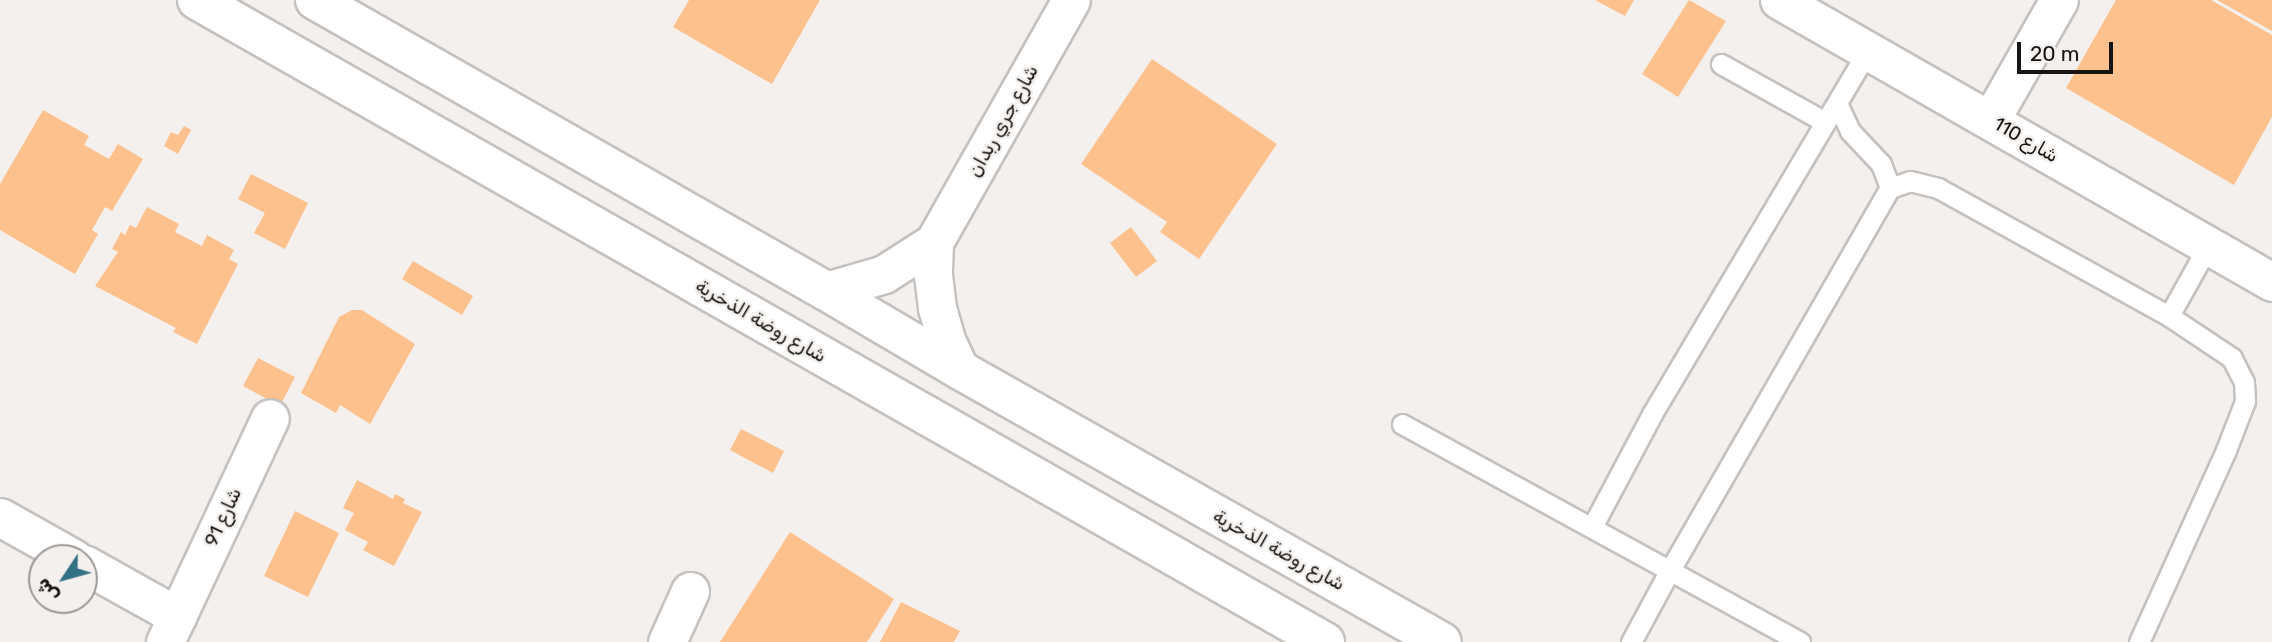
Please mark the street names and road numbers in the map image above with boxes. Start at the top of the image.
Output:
street label: شارع جري ربدان [963,61,1043,181]
street label: شارع 110 [1990,112,2062,168]
street label: شارع روضة الذخرية [691,274,831,368]
street label: شارع 91 [200,484,246,550]
street label: شارع روضة الذخرية [1209,504,1349,596]

